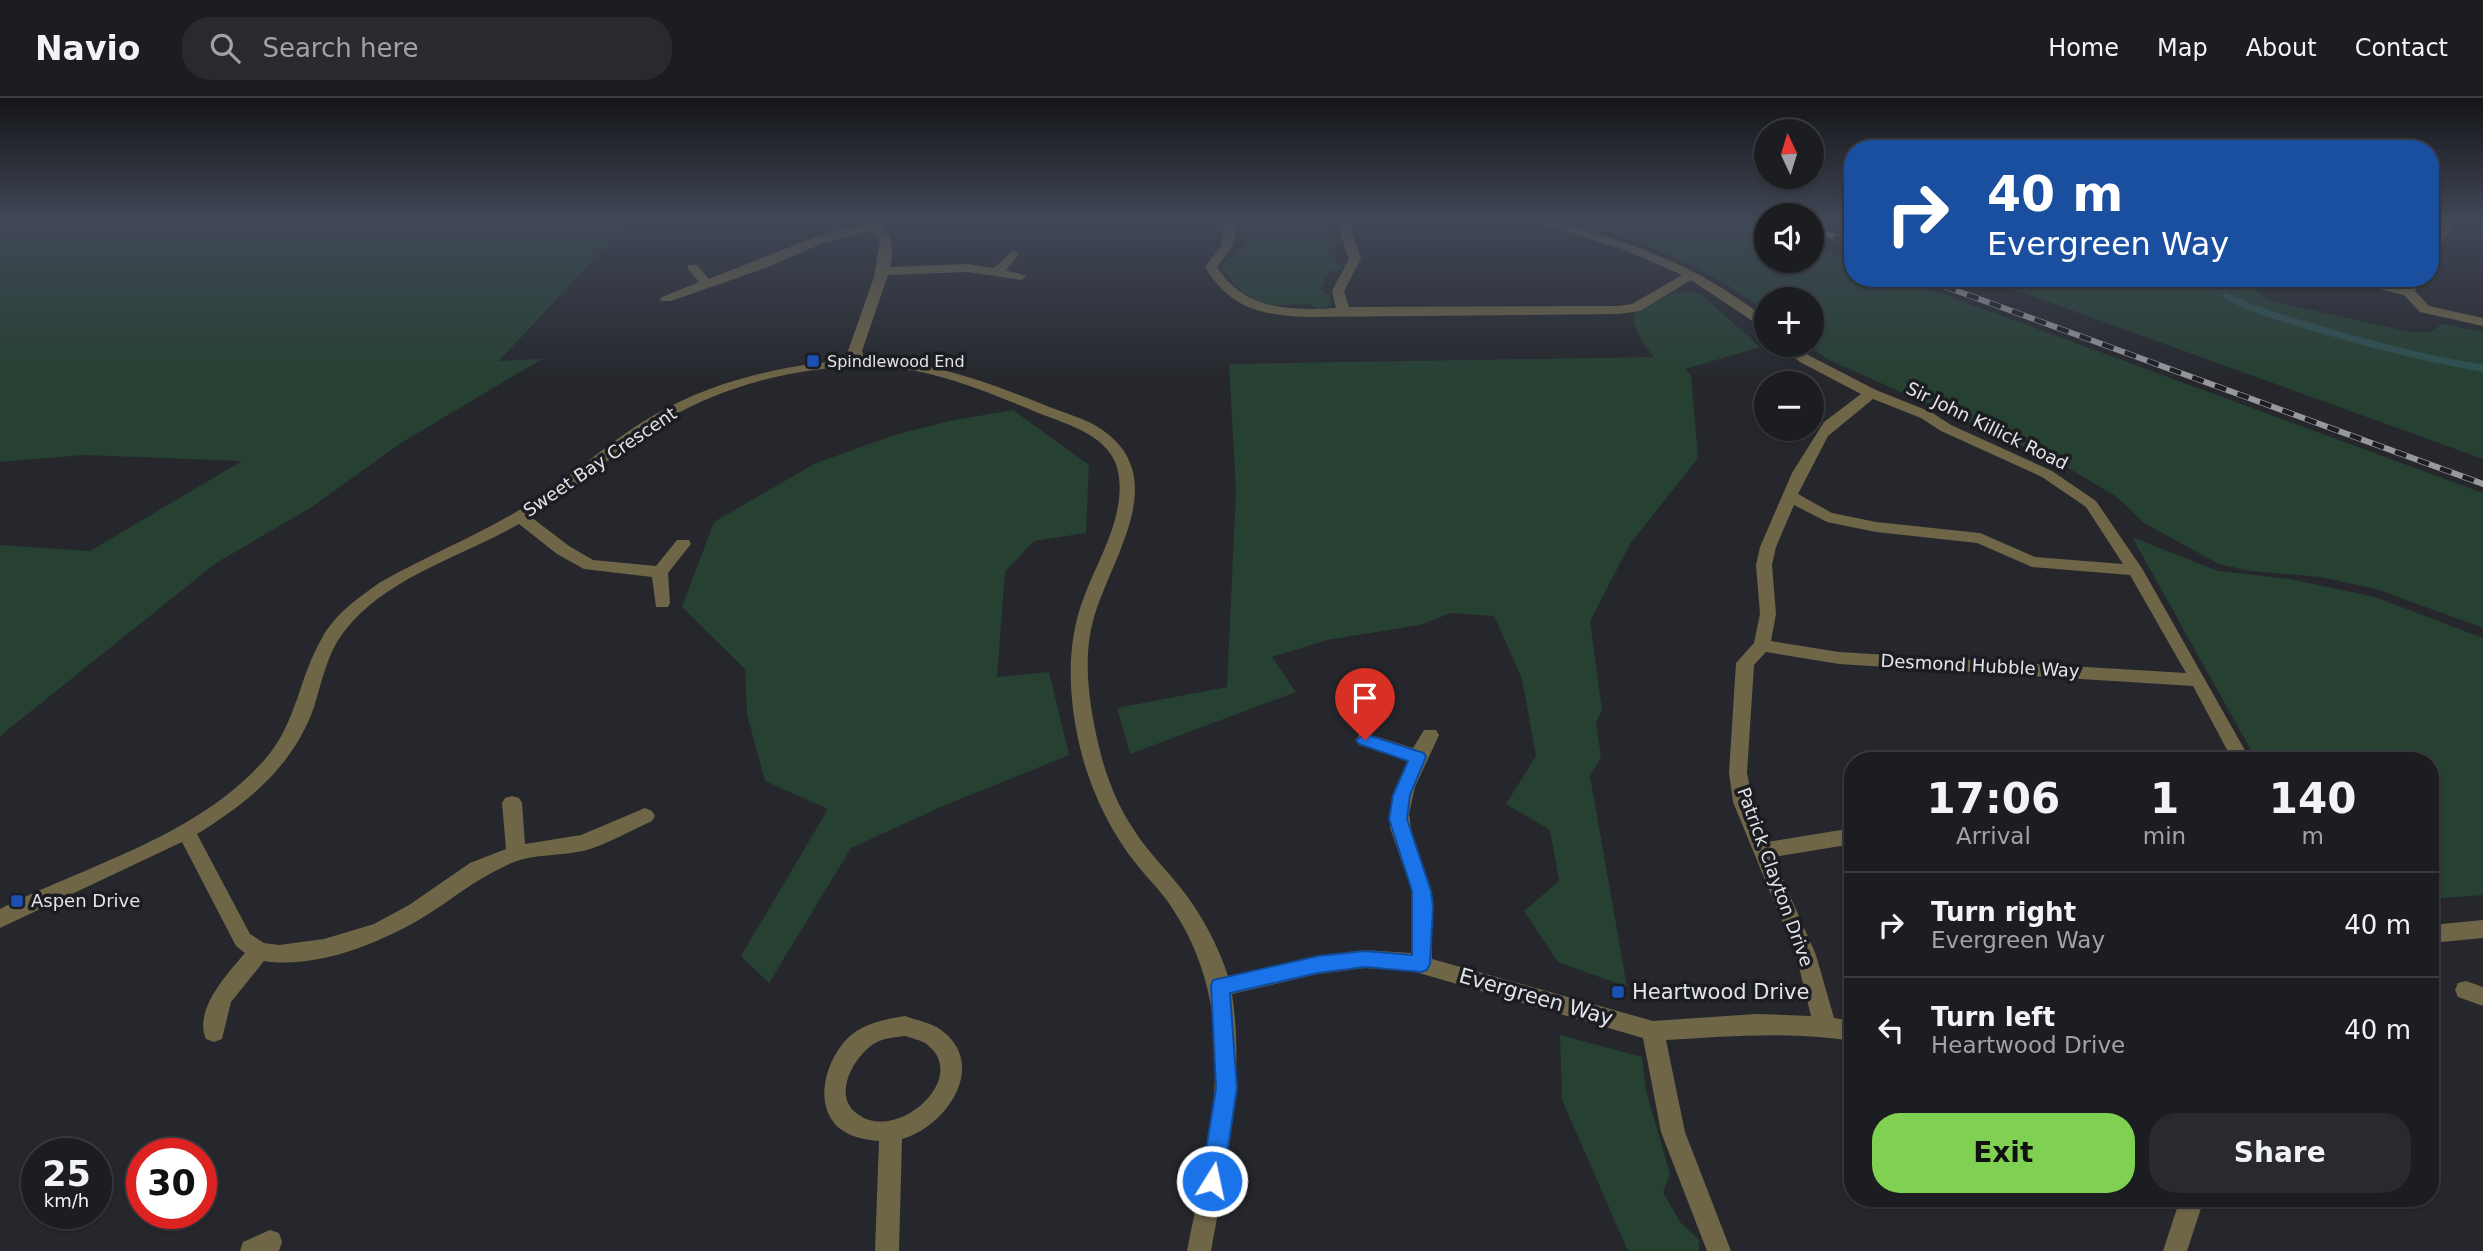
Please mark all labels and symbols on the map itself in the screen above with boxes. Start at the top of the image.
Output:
north arrow [1754,119,1824,189]
place label: Spindlewood End [827,352,965,371]
marker: Spindlewood End [805,353,821,369]
street label: Sir John Killick Road [1903,377,2072,474]
street label: Sweet Bay Crescent [519,402,680,521]
street label: Desmond Hubble Way [1880,650,2080,681]
pin [1335,668,1395,740]
street label: Patrick Clayton Drive [1733,784,1818,969]
place label: Aspen Drive [31,890,140,911]
marker: Aspen Drive [9,893,25,909]
street label: Evergreen Way [1456,964,1616,1030]
place label: Heartwood Drive [1632,980,1809,1004]
marker: Heartwood Drive [1610,984,1626,1000]
speed limit sign: 30 [126,1138,217,1229]
position arrow [1175,1144,1249,1218]

